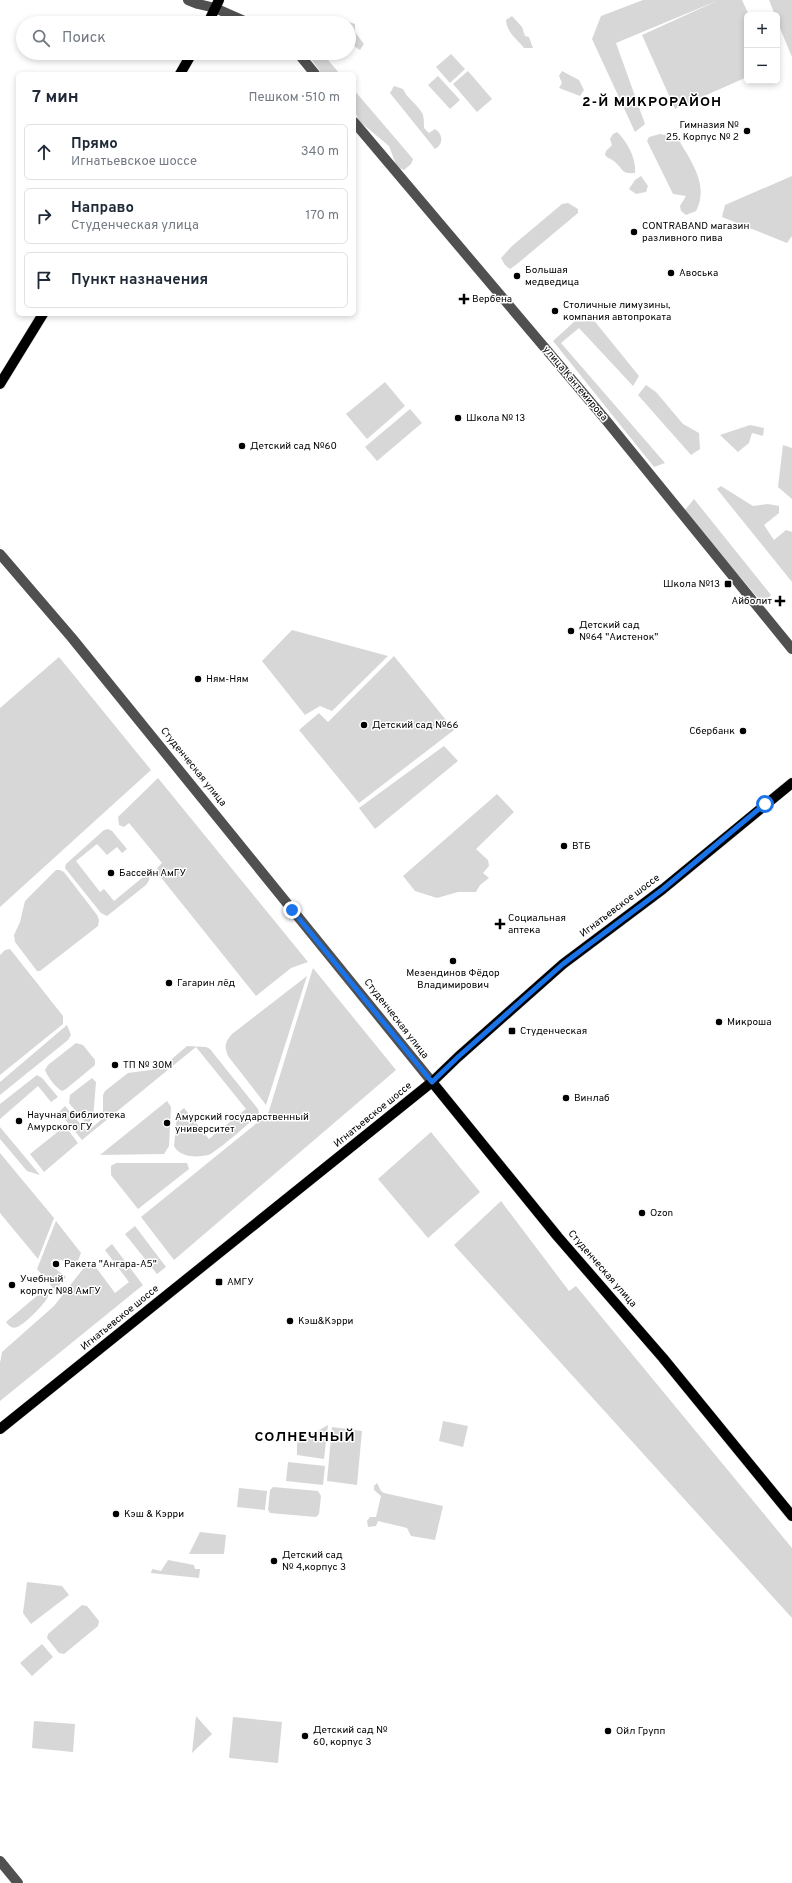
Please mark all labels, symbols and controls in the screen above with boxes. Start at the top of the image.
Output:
map controls [744,12,780,84]
button: + [744,12,780,48]
search box [16,16,356,60]
icon: search [30,27,52,49]
text: Поиск [62,29,106,48]
button: − [744,48,780,84]
text: 7 мин [32,87,79,109]
text: Пешком · 510 m [248,90,340,106]
district label: 2-Й МИКРОРАЙОН [582,93,722,111]
place label: Гимназия № 25. Корпус № 2 [666,119,739,144]
marker: Гимназия № 25. Корпус № 2 [742,126,752,136]
text: Прямо [71,135,118,154]
icon: ahead [33,141,55,163]
text: 340 m [301,144,339,160]
text: Игнатьевское шоссе [71,154,197,170]
text: Направо [71,199,134,218]
icon: right [33,205,55,227]
text: 170 m [305,208,339,224]
text: Студенческая улица [71,218,199,234]
place label: CONTRABAND магазин разливного пива [642,220,749,245]
marker: CONTRABAND магазин разливного пива [629,227,639,237]
place label: Большая медведица [525,264,579,289]
place label: Авоська [679,267,718,280]
marker: Авоська [666,268,676,278]
icon: arrive [33,269,55,291]
text: Пункт назначения [71,271,208,290]
marker: Большая медведица [512,271,522,281]
place label: Вербена [472,293,512,306]
marker: Вербена [459,294,469,304]
place label: Столичные лимузины, компания автопроката [563,299,671,324]
marker: Столичные лимузины, компания автопроката [550,306,560,316]
street label: улица Кантемирова [540,344,610,424]
place label: Школа № 13 [466,412,525,425]
marker: Школа № 13 [453,413,463,423]
place label: Детский сад №60 [250,440,337,453]
marker: Детский сад №60 [237,441,247,451]
place label: Школа №13 [663,578,720,591]
marker: Школа №13 [723,579,733,589]
place label: Айболит [731,595,772,608]
marker: Айболит [775,596,785,606]
place label: Детский сад №64 "Аистенок" [579,619,658,644]
marker: Детский сад №64 "Аистенок" [566,626,576,636]
place label: Ням-Ням [206,673,248,686]
marker: Ням-Ням [193,674,203,684]
place label: Детский сад №66 [372,719,459,732]
marker: Детский сад №66 [359,720,369,730]
street label: Студенческая улица [157,725,229,809]
place label: Сбербанк [689,725,735,738]
marker: Сбербанк [738,726,748,736]
route start [756,795,774,813]
place label: ВТБ [572,840,591,853]
marker: ВТБ [559,841,569,851]
place label: Бассейн АмГУ [119,867,186,880]
marker: Бассейн АмГУ [106,868,116,878]
street label: Игнатьевское шоссе [577,872,663,940]
route end [283,901,301,919]
place label: Социальная аптека [508,912,566,937]
marker: Социальная аптека [495,919,505,929]
marker: Мезендинов Фёдор Владимирович [448,956,458,966]
place label: Мезендинов Фёдор Владимирович [406,967,500,992]
street label: Студенческая улица [361,976,431,1062]
place label: Гагарин лёд [177,977,236,990]
marker: Гагарин лёд [164,978,174,988]
place label: Микроша [727,1016,771,1029]
marker: Микроша [714,1017,724,1027]
place label: Студенческая [520,1025,587,1038]
marker: Студенческая [507,1026,517,1036]
place label: ТП № 30М [123,1059,172,1072]
marker: ТП № 30М [110,1060,120,1070]
street label: Игнатьевское шоссе [331,1079,415,1151]
place label: Винлаб [574,1092,610,1105]
marker: Винлаб [561,1093,571,1103]
place label: Научная библиотека Амурского ГУ [27,1109,125,1134]
place label: Амурский государственный университет [175,1111,309,1136]
marker: Научная библиотека Амурского ГУ [14,1116,24,1126]
marker: Амурский государственный университет [162,1118,172,1128]
place label: Ozon [650,1207,673,1220]
marker: Ozon [637,1208,647,1218]
street label: Студенческая улица [565,1228,639,1310]
place label: Ракета "Ангара-А5" [64,1258,157,1271]
marker: Ракета "Ангара-А5" [51,1259,61,1269]
place label: Учебный корпус №8 АмГУ [20,1273,101,1298]
place label: АМГУ [227,1276,254,1289]
marker: АМГУ [214,1277,224,1287]
marker: Учебный корпус №8 АмГУ [7,1280,17,1290]
street label: Игнатьевское шоссе [78,1282,162,1354]
place label: Кэш&Кэрри [298,1315,354,1328]
marker: Кэш&Кэрри [285,1316,295,1326]
district label: СОЛНЕЧНЫЙ [254,1428,356,1446]
place label: Кэш & Кэрри [124,1508,184,1521]
marker: Кэш & Кэрри [111,1509,121,1519]
place label: Детский сад № 4,корпус 3 [282,1549,346,1574]
marker: Детский сад № 4,корпус 3 [269,1556,279,1566]
place label: Детский сад № 60, корпус 3 [313,1724,388,1749]
place label: Ойл Групп [616,1725,665,1738]
marker: Ойл Групп [603,1726,613,1736]
marker: Детский сад № 60, корпус 3 [300,1731,310,1741]

